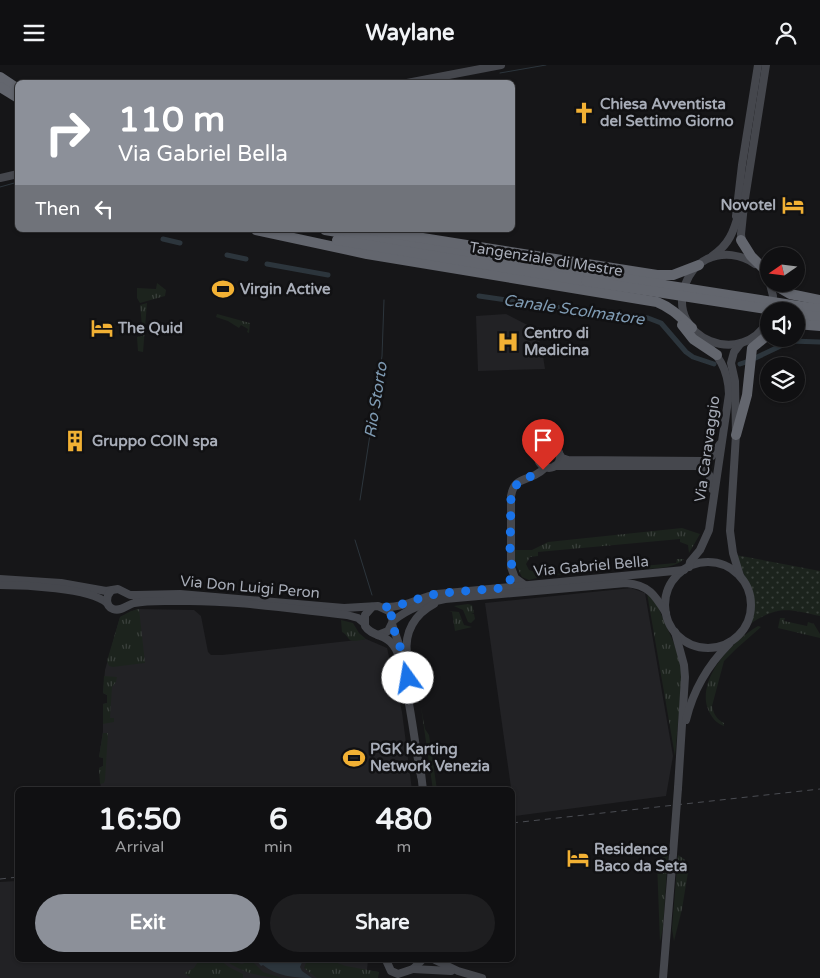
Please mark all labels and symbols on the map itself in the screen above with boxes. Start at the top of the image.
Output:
place label: Chiesa Avventista del Settimo Giorno [600,95,734,130]
church icon: Chiesa Avventista del Settimo Giorno [571,100,597,126]
hotel icon: Novotel [780,192,806,218]
place label: Novotel [720,196,776,214]
street label: Tangenziale di Mestre [468,238,624,280]
north arrow [760,247,805,293]
sports icon: Virgin Active [210,276,236,302]
place label: Virgin Active [240,280,331,299]
water label: Canale Scolmatore [502,290,647,330]
hotel icon: The Quid [89,315,115,341]
place label: The Quid [117,319,183,337]
place label: Centro di Medicina [524,324,589,359]
hospital icon: Centro di Medicina [495,329,521,355]
water label: Rio Storto [360,360,392,439]
street label: Via Caravaggio [691,395,723,503]
pin [522,419,564,470]
building icon: Gruppo COIN spa [62,428,88,454]
place label: Gruppo COIN spa [92,432,218,451]
street label: Via Gabriel Bella [532,552,650,580]
street label: Via Don Luigi Peron [179,572,321,602]
position arrow [381,651,433,703]
place label: PGK Karting Network Venezia [370,740,490,775]
sports icon: PGK Karting Network Venezia [341,745,367,771]
place label: Residence Baco da Seta [594,840,687,875]
hotel icon: Residence Baco da Seta [565,845,591,871]

